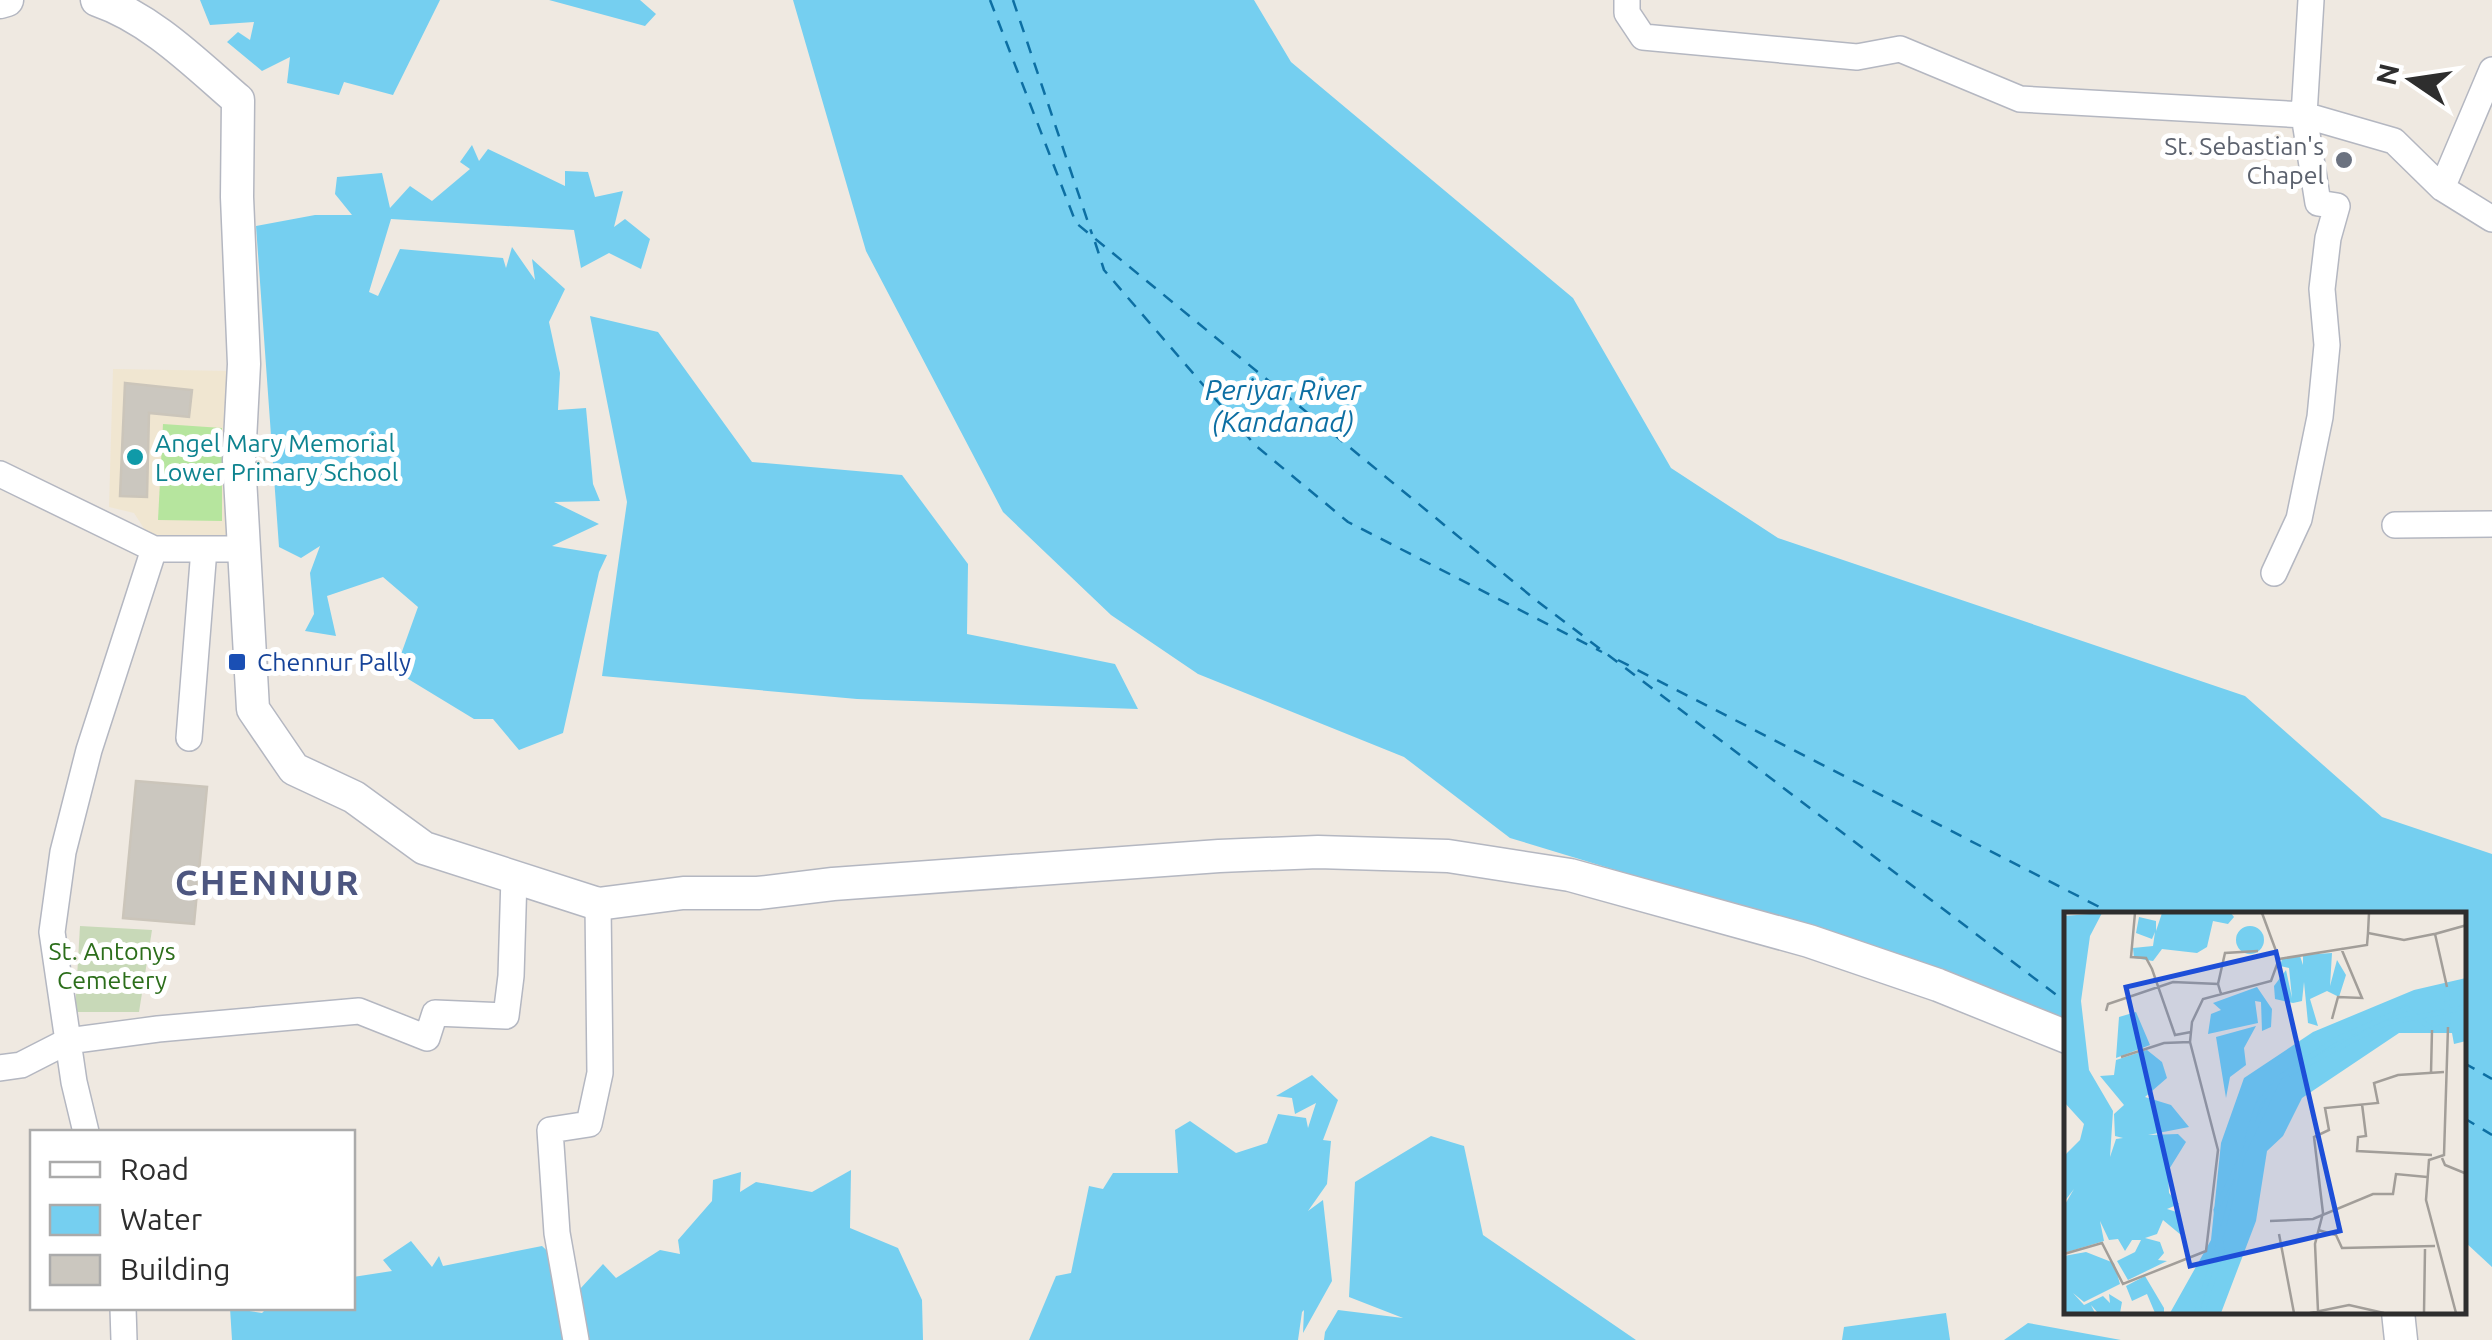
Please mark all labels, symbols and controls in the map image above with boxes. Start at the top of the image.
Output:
north arrow [2362,30,2462,130]
text: N [2370,61,2405,88]
place label: St. Sebastian's Chapel [2164,132,2324,189]
marker: St. Sebastian's Chapel [2333,149,2355,171]
water label: Periyar River (Kandanad) [1205,374,1362,438]
place label: Angel Mary Memorial Lower Primary School [155,429,398,486]
marker: Angel Mary Memorial Lower Primary School [124,446,146,468]
place label: Chennur Pally [257,648,411,676]
marker: Chennur Pally [226,651,248,673]
district label: CHENNUR [175,862,361,902]
inset map [2064,912,2467,1315]
park label: St. Antonys Cemetery [48,937,176,994]
legend [30,1130,355,1310]
text: Road [120,1152,189,1186]
text: Water [120,1202,203,1236]
text: Building [120,1252,231,1286]

